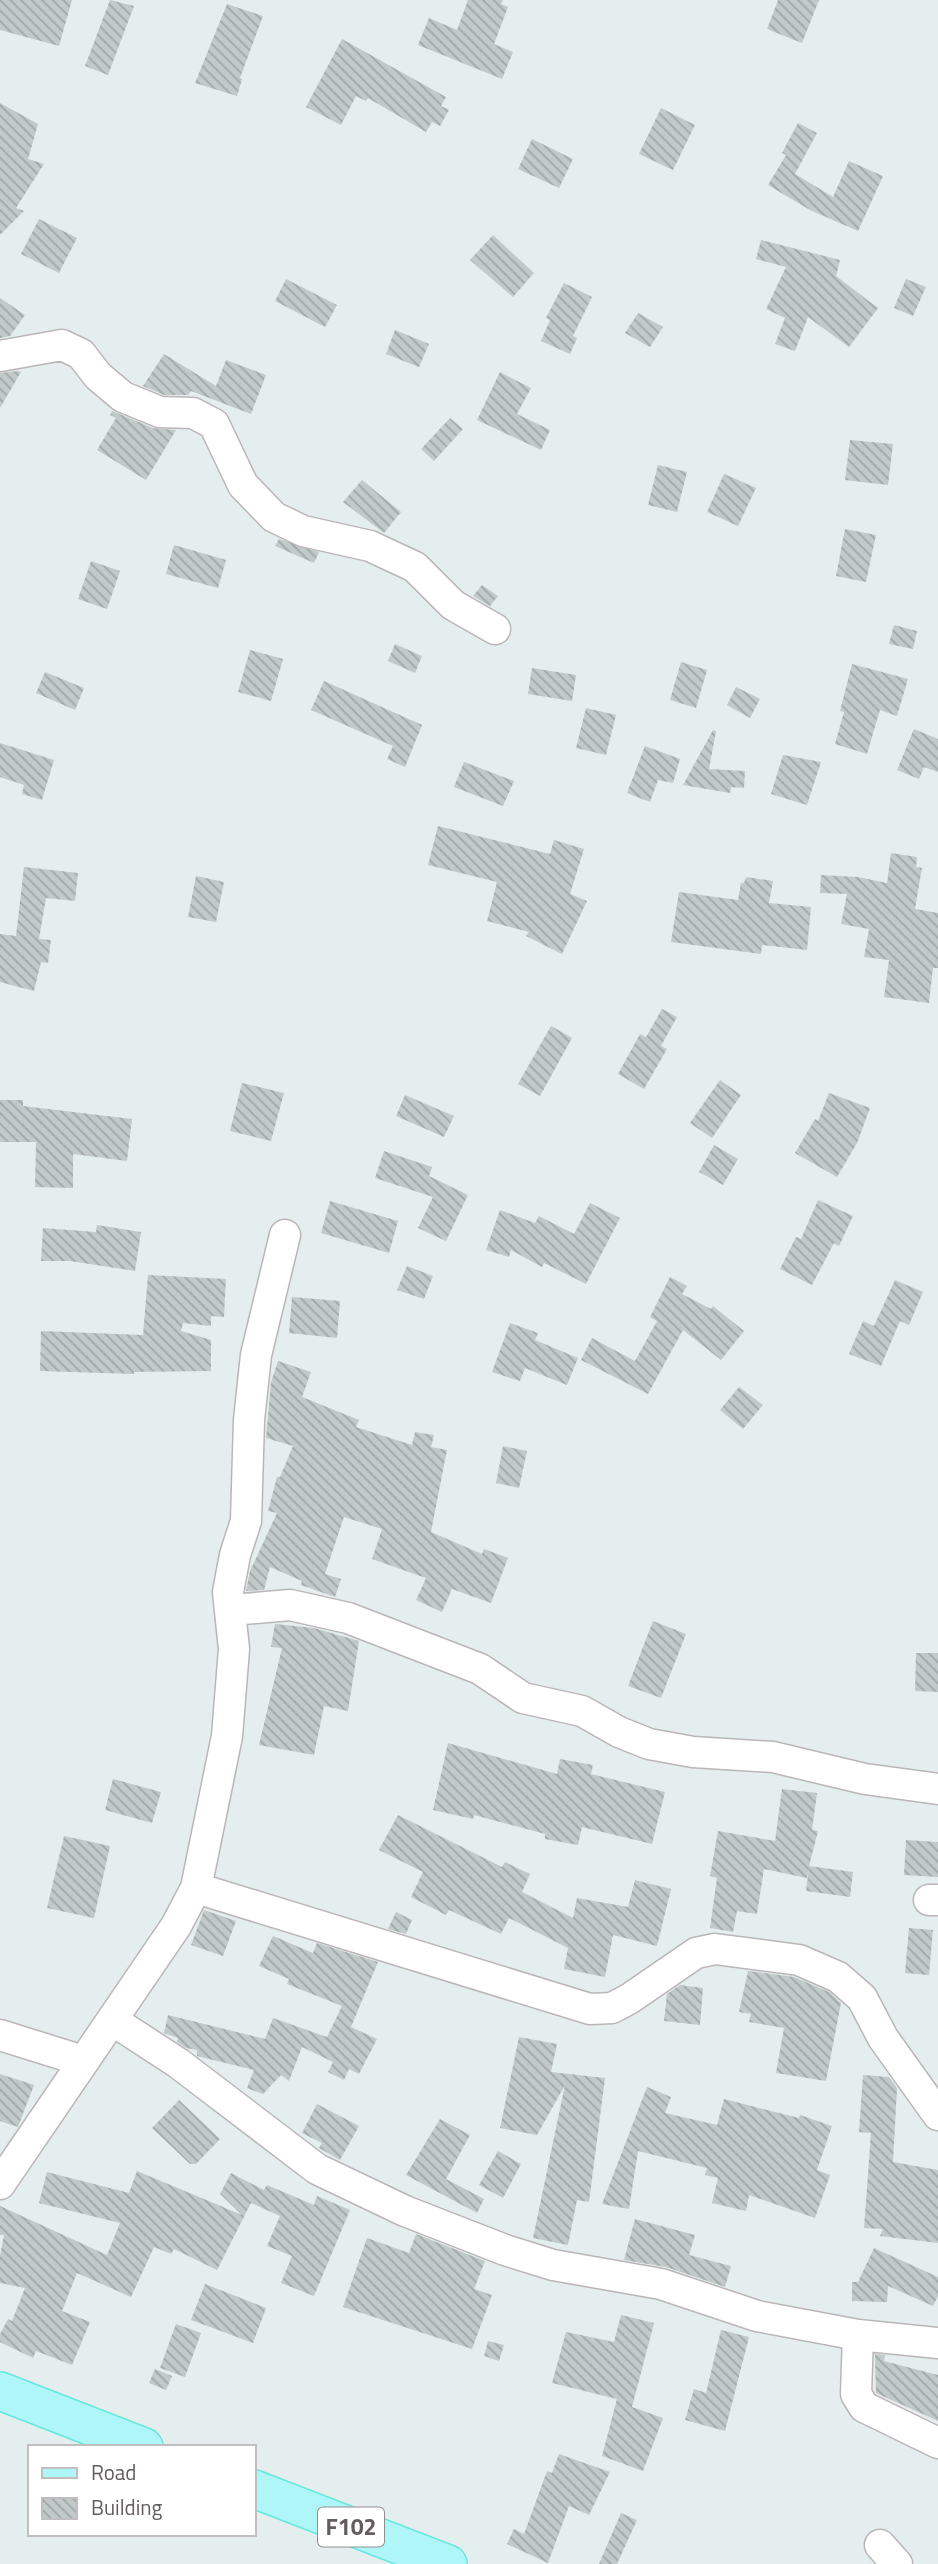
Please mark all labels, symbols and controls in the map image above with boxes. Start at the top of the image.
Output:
legend [28,2445,256,2536]
text: Road [91,2456,136,2488]
text: Building [91,2491,163,2523]
road number: F102 [318,2508,384,2546]

